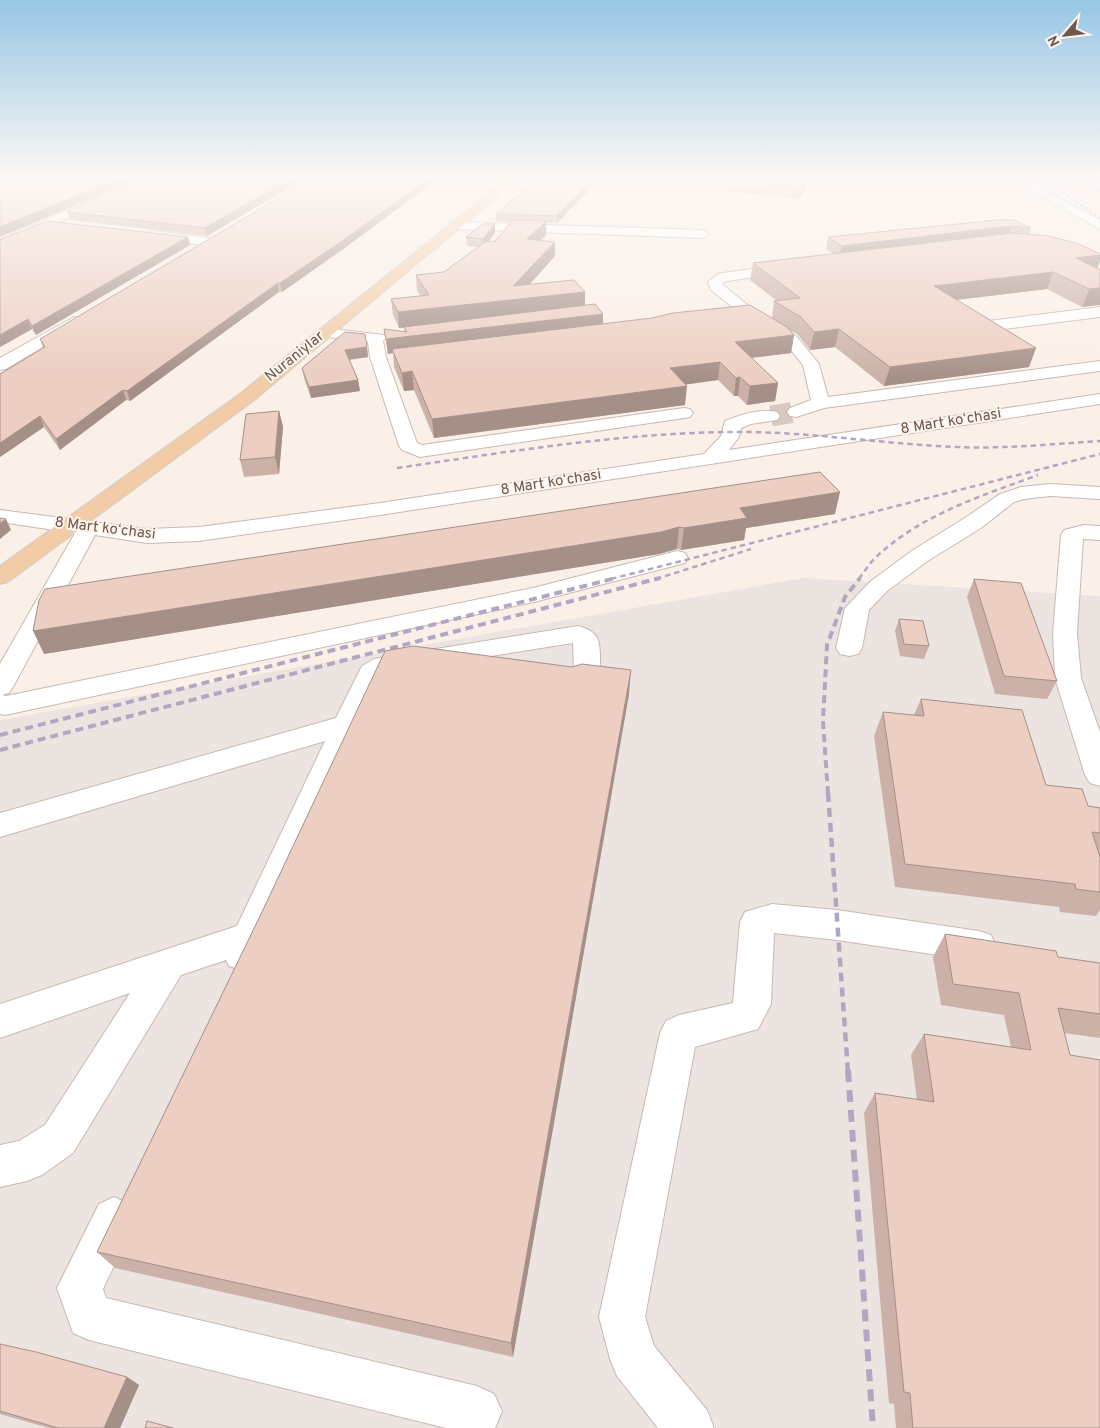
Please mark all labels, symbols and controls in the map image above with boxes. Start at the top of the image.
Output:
north arrow [1040,10,1090,60]
text: N [1045,32,1065,49]
street label: Nuraniylar [261,327,329,387]
street label: 8 Mart koʻchasi [899,405,1003,439]
street label: 8 Mart koʻchasi [499,466,603,500]
street label: 8 Mart koʻchasi [53,513,157,545]

